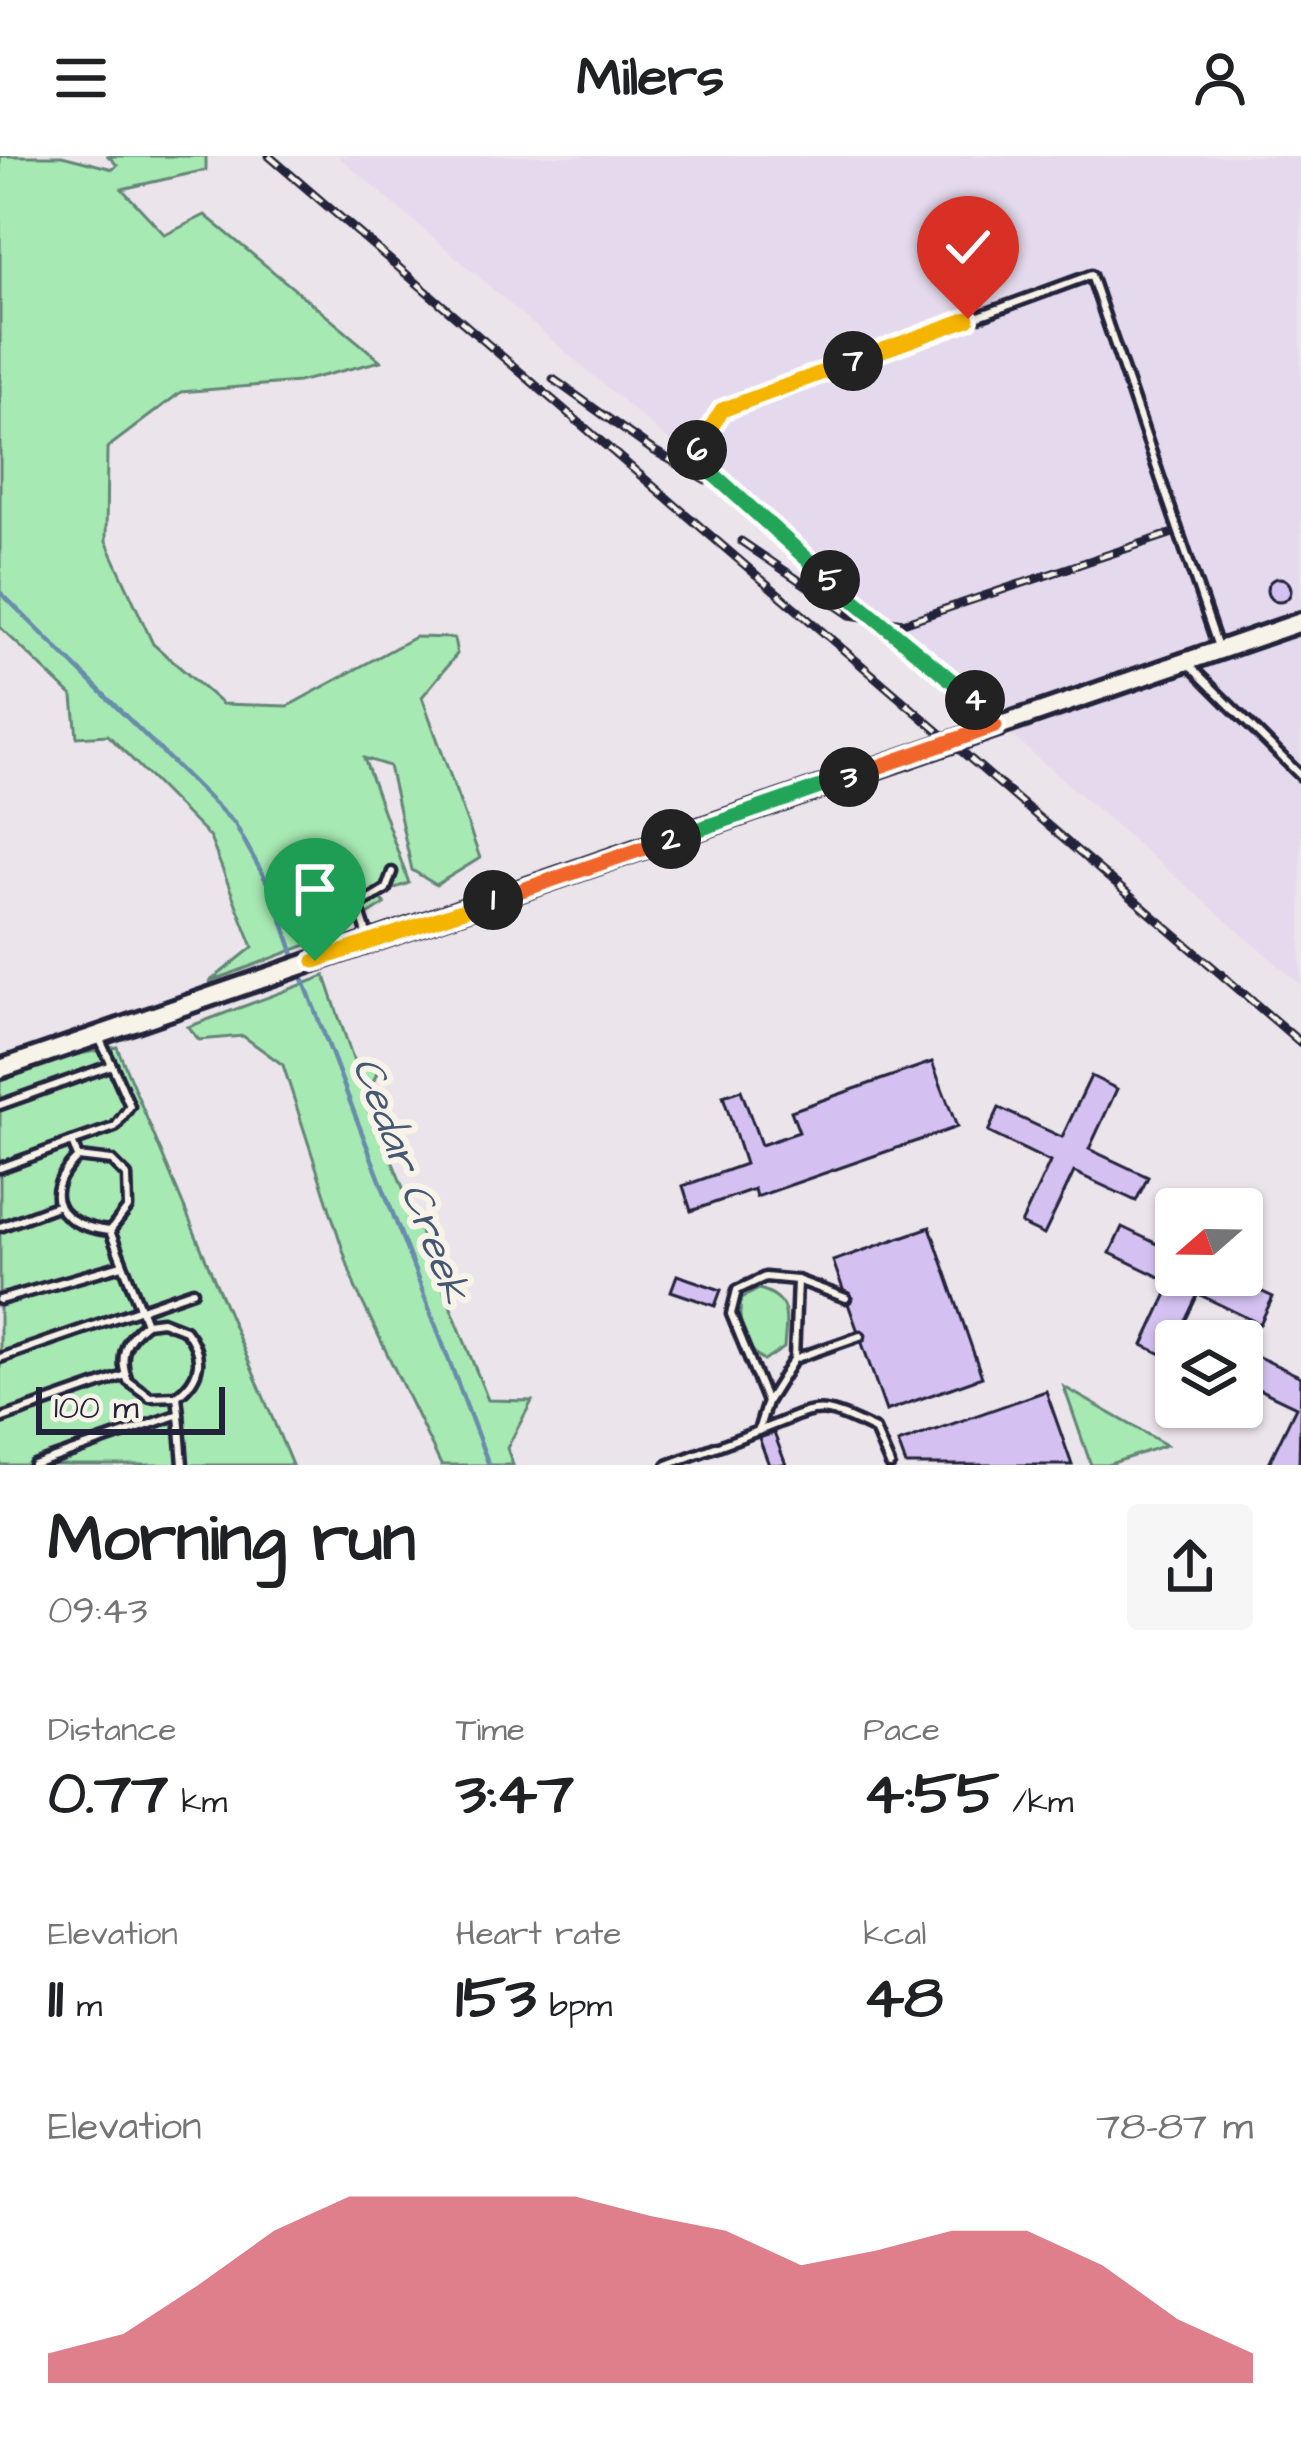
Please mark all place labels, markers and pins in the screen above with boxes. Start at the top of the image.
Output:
pin [917,196,1019,319]
pin: 7 [823,331,883,391]
pin: 6 [667,420,727,480]
pin: 5 [800,550,860,610]
pin: 4 [945,670,1005,730]
pin: 3 [819,747,879,807]
pin: 2 [641,809,701,869]
pin [264,838,366,961]
pin: 1 [463,870,523,930]

